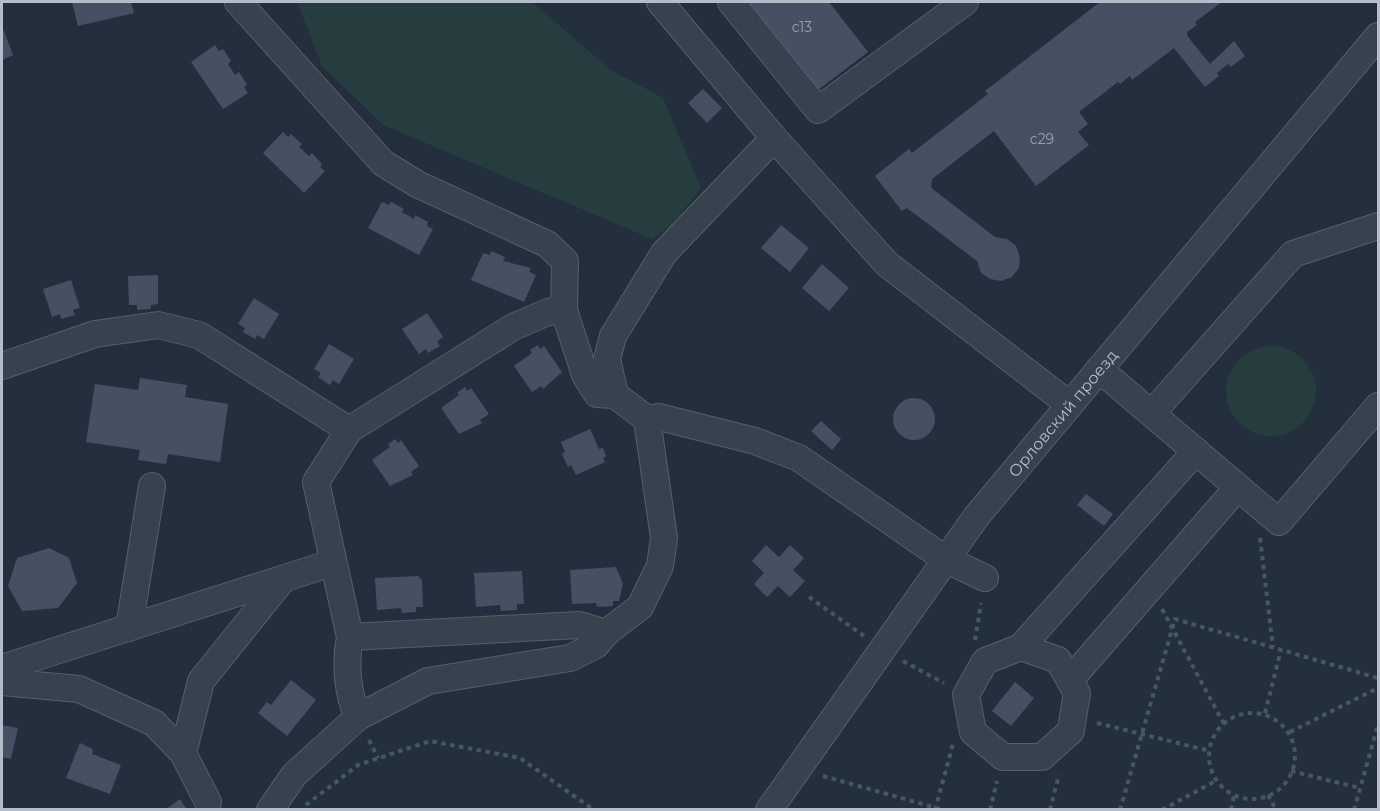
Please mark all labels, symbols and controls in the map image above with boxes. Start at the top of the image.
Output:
house number: с13 [792,18,812,36]
house number: с29 [1030,130,1054,148]
street label: Орловский проезд [1005,346,1122,481]

